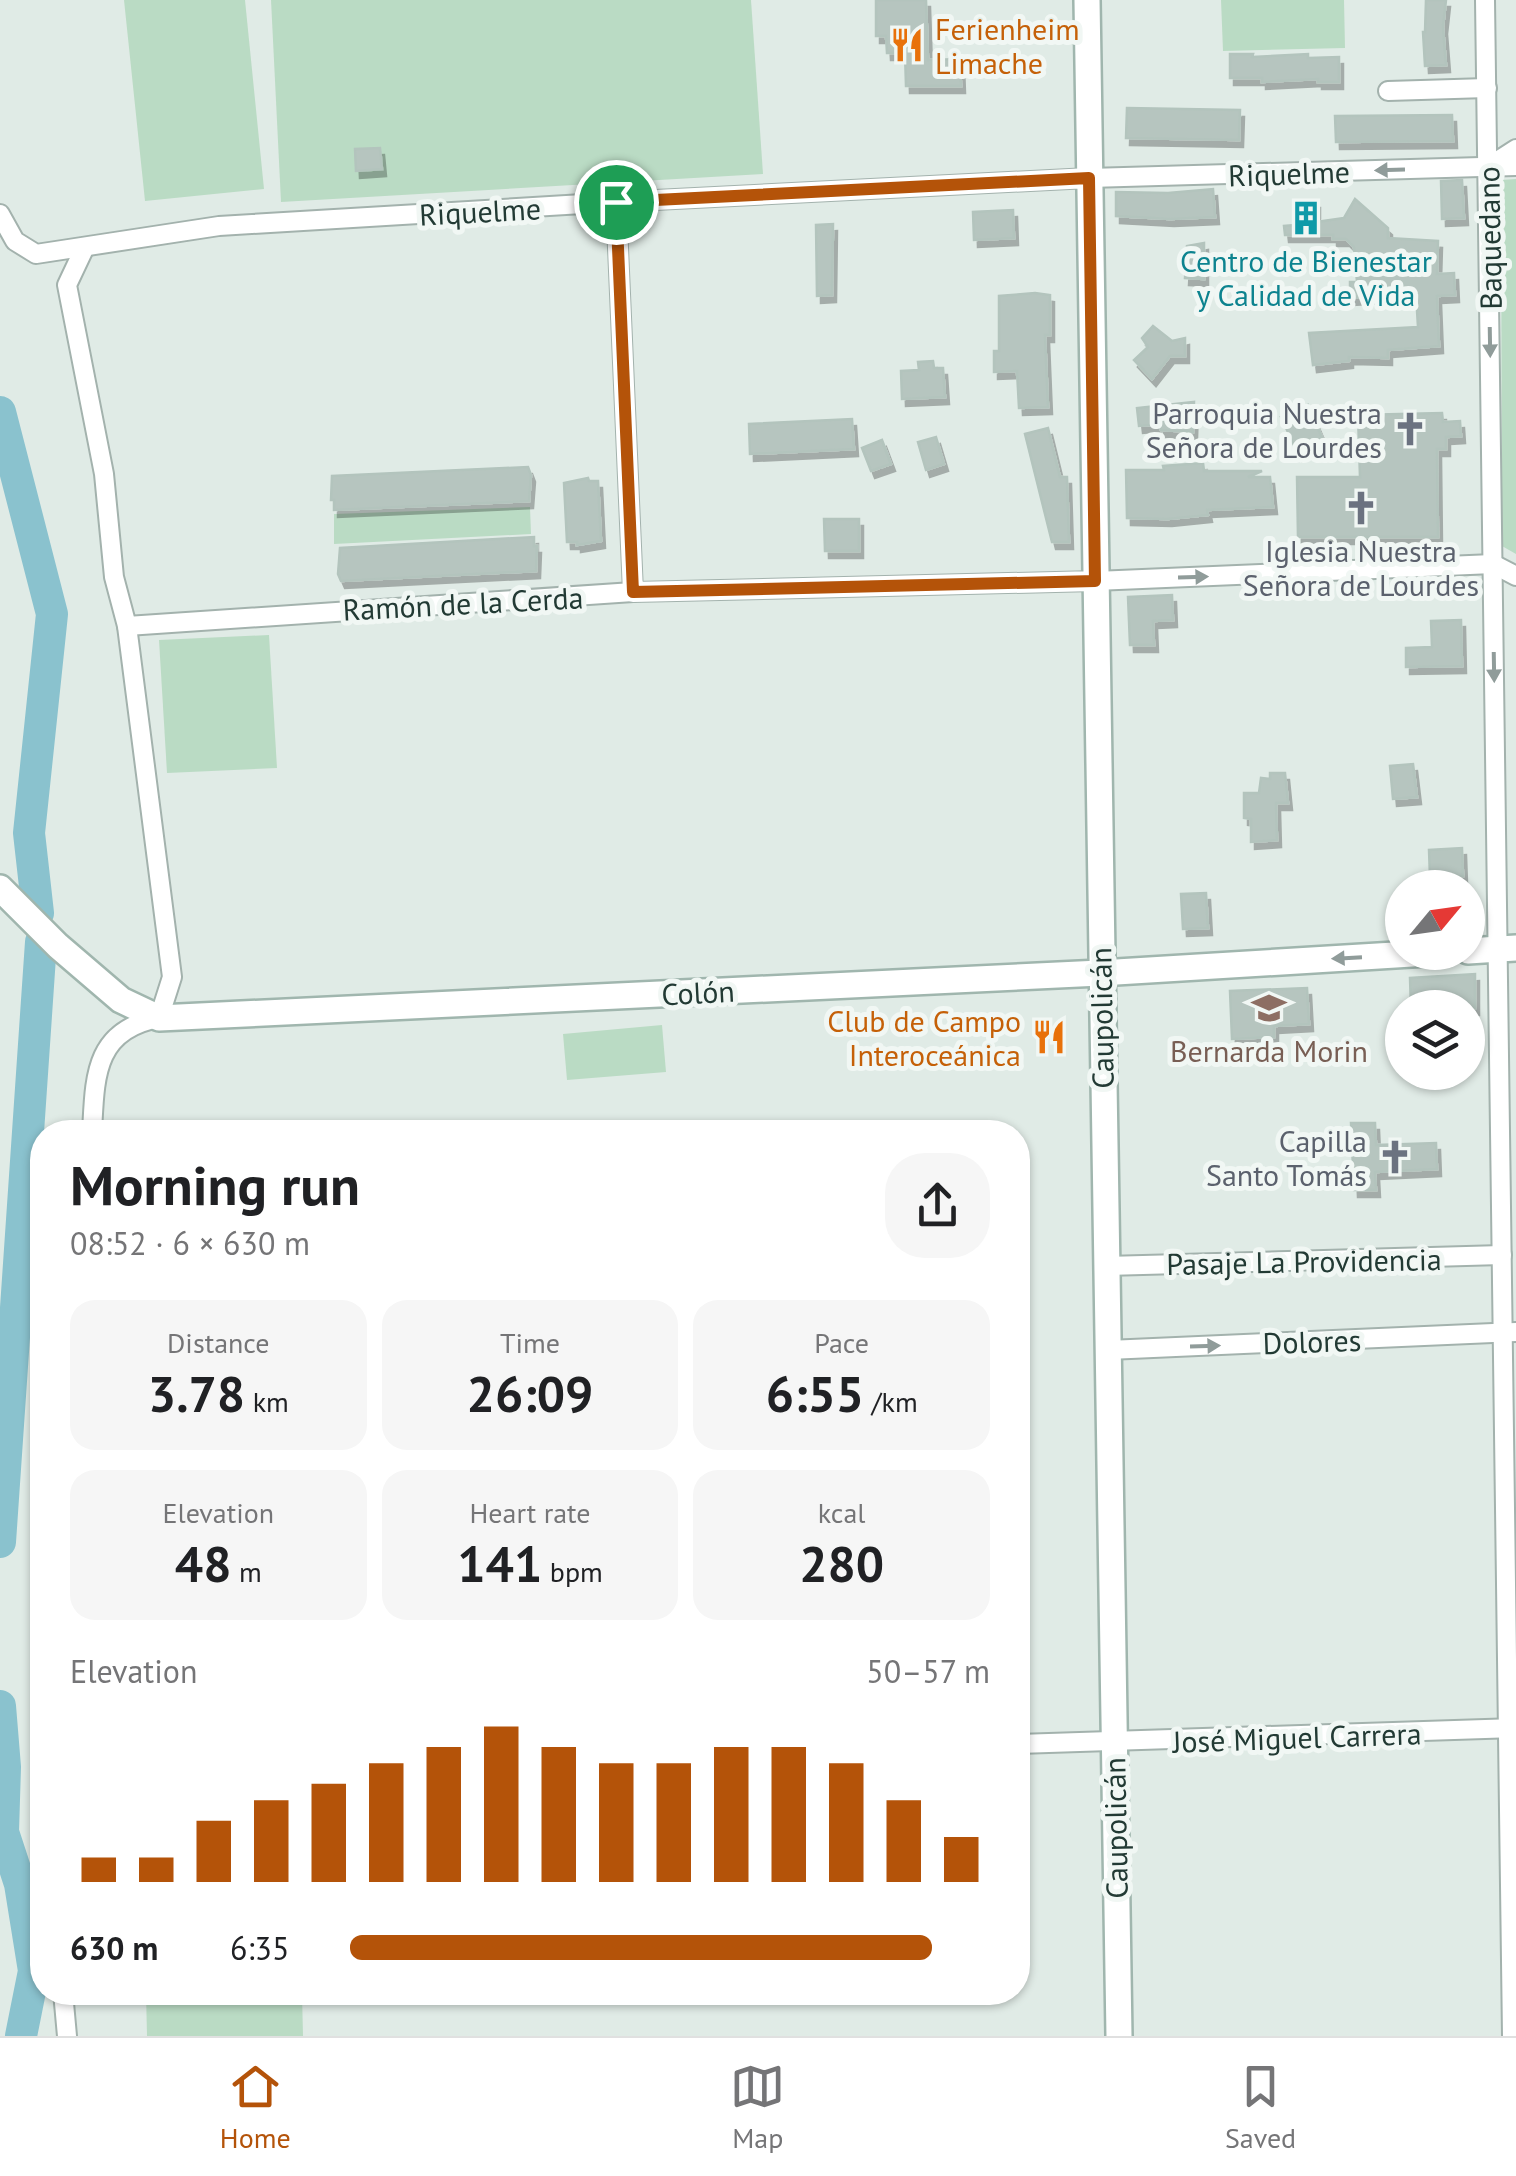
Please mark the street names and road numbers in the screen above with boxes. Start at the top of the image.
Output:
street label: Riquelme [1227,151,1351,195]
street label: Baquedano [1468,166,1510,310]
street label: Riquelme [418,188,542,234]
street label: Ramón de la Cerda [342,577,584,629]
street label: Caupolicán [1080,947,1122,1089]
street label: Colón [660,971,736,1013]
street label: Pasaje La Providencia [1166,1239,1442,1283]
street label: Dolores [1262,1320,1362,1362]
street label: José Miguel Carrera [1170,1713,1422,1761]
street label: Caupolicán [1094,1757,1136,1899]

